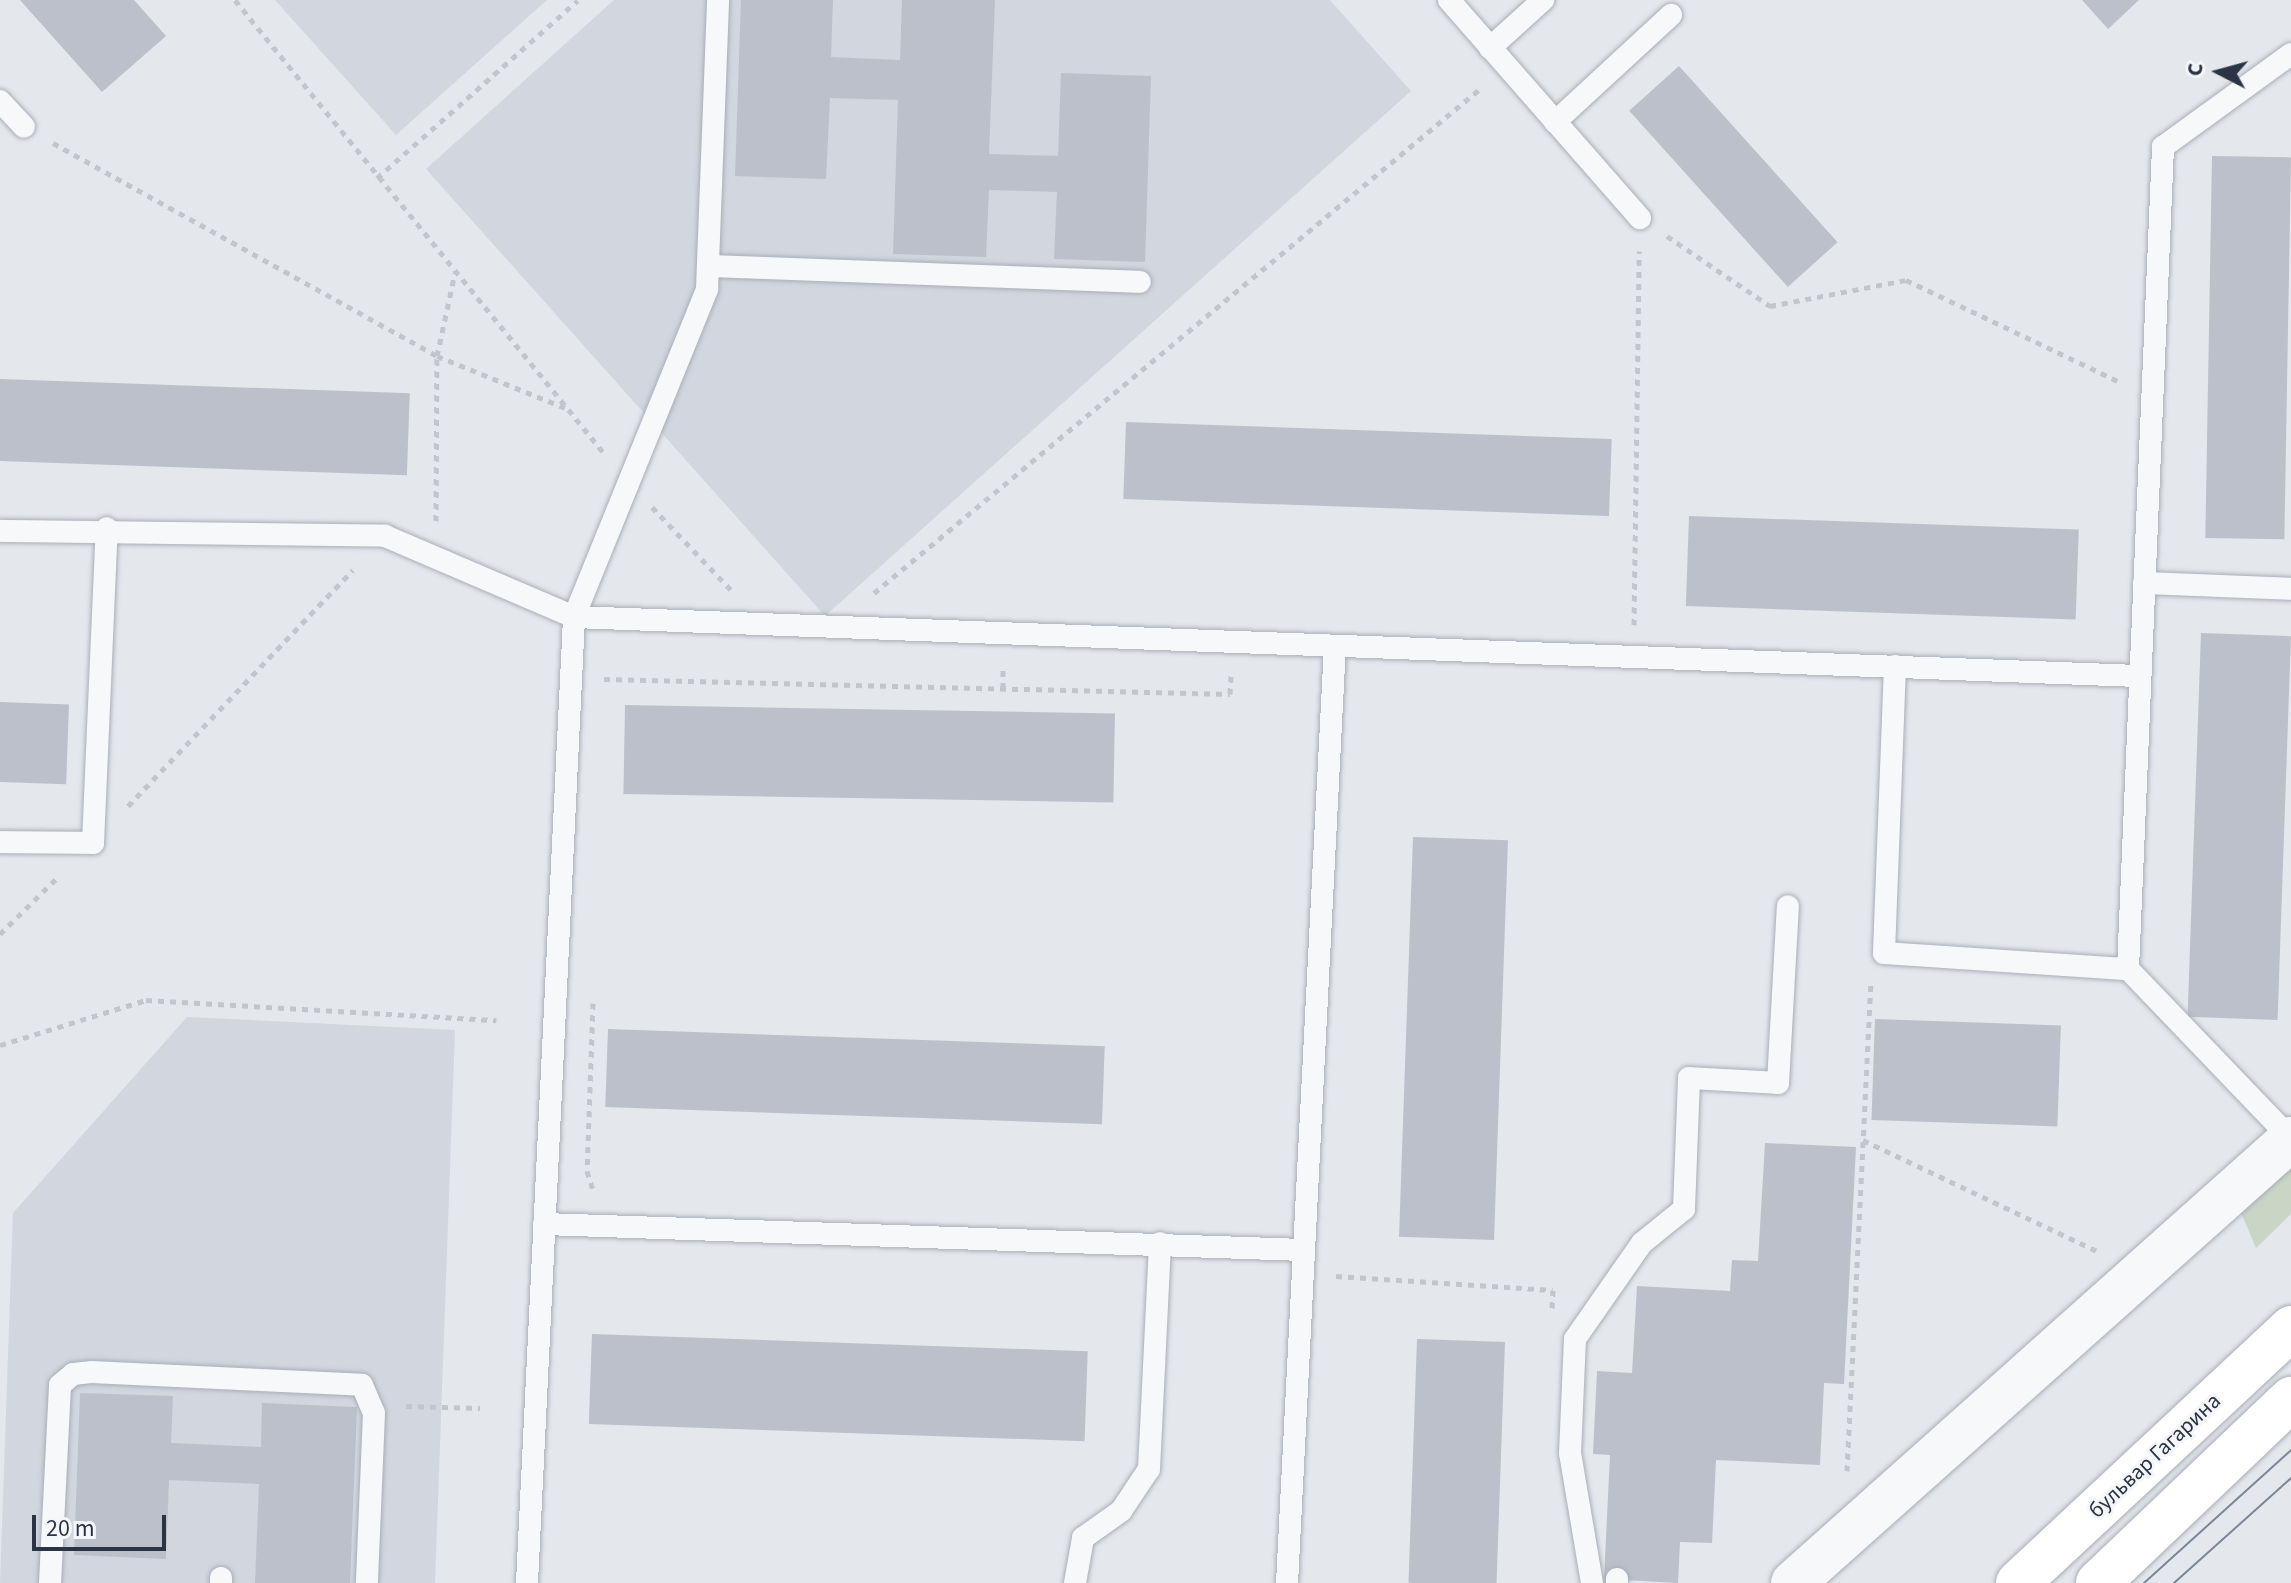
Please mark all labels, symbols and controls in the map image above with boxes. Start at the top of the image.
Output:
north arrow [2179,32,2259,112]
text: С [2179,61,2212,78]
street label: бульвар Гагарина [2084,1388,2226,1524]
scale bar [36,1499,170,1549]
text: 20 m [46,1511,95,1546]

